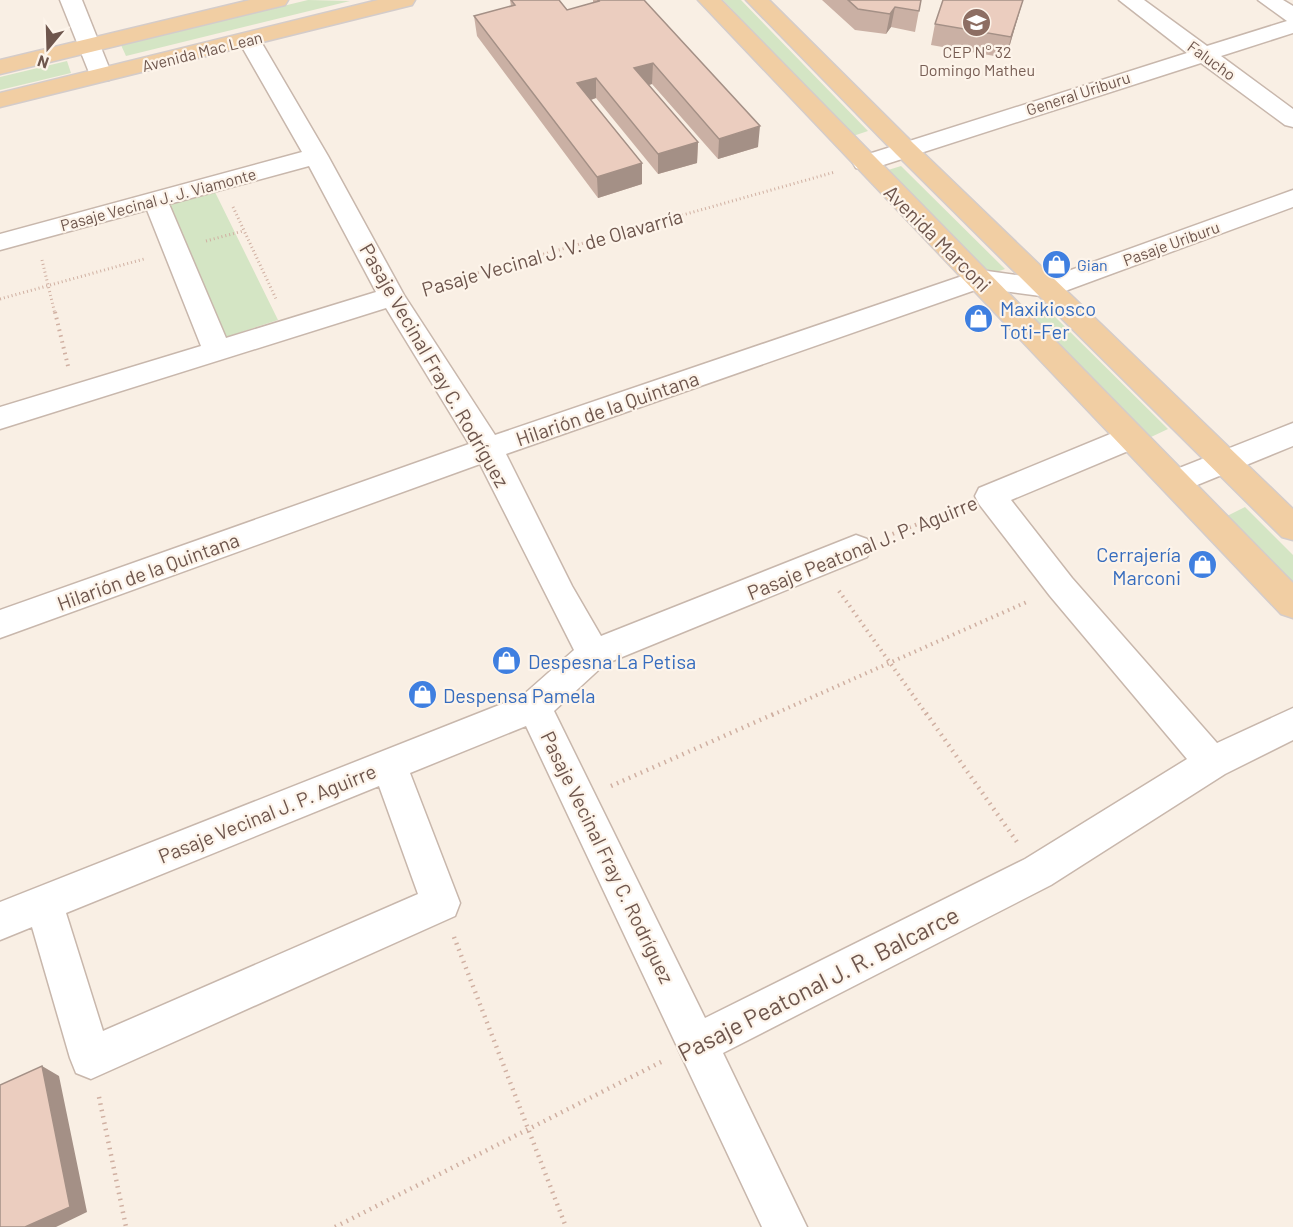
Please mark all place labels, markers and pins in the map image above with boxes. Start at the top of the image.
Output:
school or university icon: CEP N° 32 Domingo Matheu [961,7,993,39]
place label: CEP N° 32 Domingo Matheu [919,42,1035,79]
shop icon: Gian [1040,248,1072,280]
place label: Gian [1077,255,1108,274]
place label: Maxikiosco Toti-Fer [1000,296,1096,343]
shop icon: Maxikiosco Toti-Fer [963,303,995,335]
place label: Cerrajería Marconi [1096,542,1181,589]
shop icon: Cerrajería Marconi [1186,549,1218,581]
shop icon: Despesna La Petisa [491,645,523,677]
place label: Despesna La Petisa [528,649,696,673]
shop icon: Despensa Pamela [406,679,438,711]
place label: Despensa Pamela [443,683,596,707]

